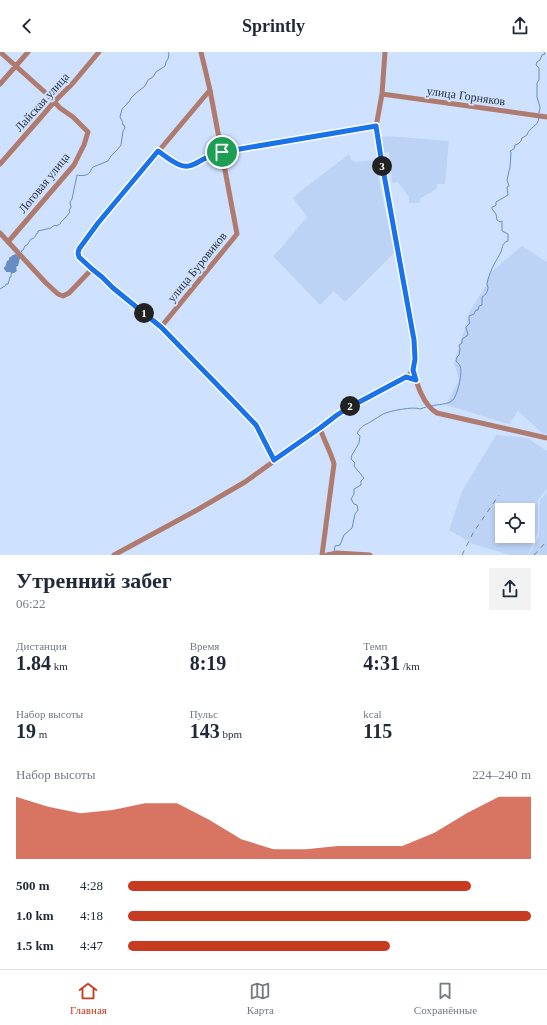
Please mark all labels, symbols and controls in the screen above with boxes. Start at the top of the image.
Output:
icon: back [16,15,38,37]
icon: share [509,15,531,37]
text: Sprintly [242,16,305,36]
street label: Лайская улица [12,69,73,134]
street label: улица Горняков [426,84,507,108]
pin [205,135,239,169]
icon: arrive [211,141,233,163]
street label: Логовая улица [15,150,73,216]
pin: 3 [372,156,392,176]
text: 3 [379,160,385,172]
street label: улица Буровиков [164,229,230,305]
pin: 1 [134,303,154,323]
text: 1 [141,307,147,319]
pin: 2 [340,396,360,416]
text: 2 [347,400,353,412]
map controls [495,503,535,543]
button: locate [495,503,535,543]
text: Утренний забег [16,568,172,593]
button: share [489,568,531,610]
text: 06:22 [16,596,46,611]
text: Дистанция [16,640,67,652]
text: Время [190,640,219,652]
text: Темп [363,640,387,652]
text: 1.84 [16,652,51,674]
text: 8:19 [190,652,226,674]
text: 4:31 [363,652,400,674]
text: km [51,660,68,672]
text: /km [400,660,420,672]
text: Набор высоты [16,708,83,720]
text: Пульс [190,708,218,720]
text: kcal [363,708,382,720]
text: 19 [16,720,36,742]
text: 143 [190,720,220,742]
text: 115 [363,720,392,742]
text: m [36,728,47,740]
text: bpm [220,728,242,740]
text: Набор высоты [16,767,95,782]
text: 224–240 m [472,767,531,782]
text: 500 m [16,878,50,893]
text: 4:28 [80,878,103,893]
text: 1.0 km [16,908,54,923]
text: 4:18 [80,908,103,923]
text: 1.5 km [16,938,54,953]
text: 4:47 [80,938,103,953]
tab: Главная [70,980,107,1016]
tab: Карта [247,980,274,1016]
tab: Сохранённые [414,980,477,1016]

